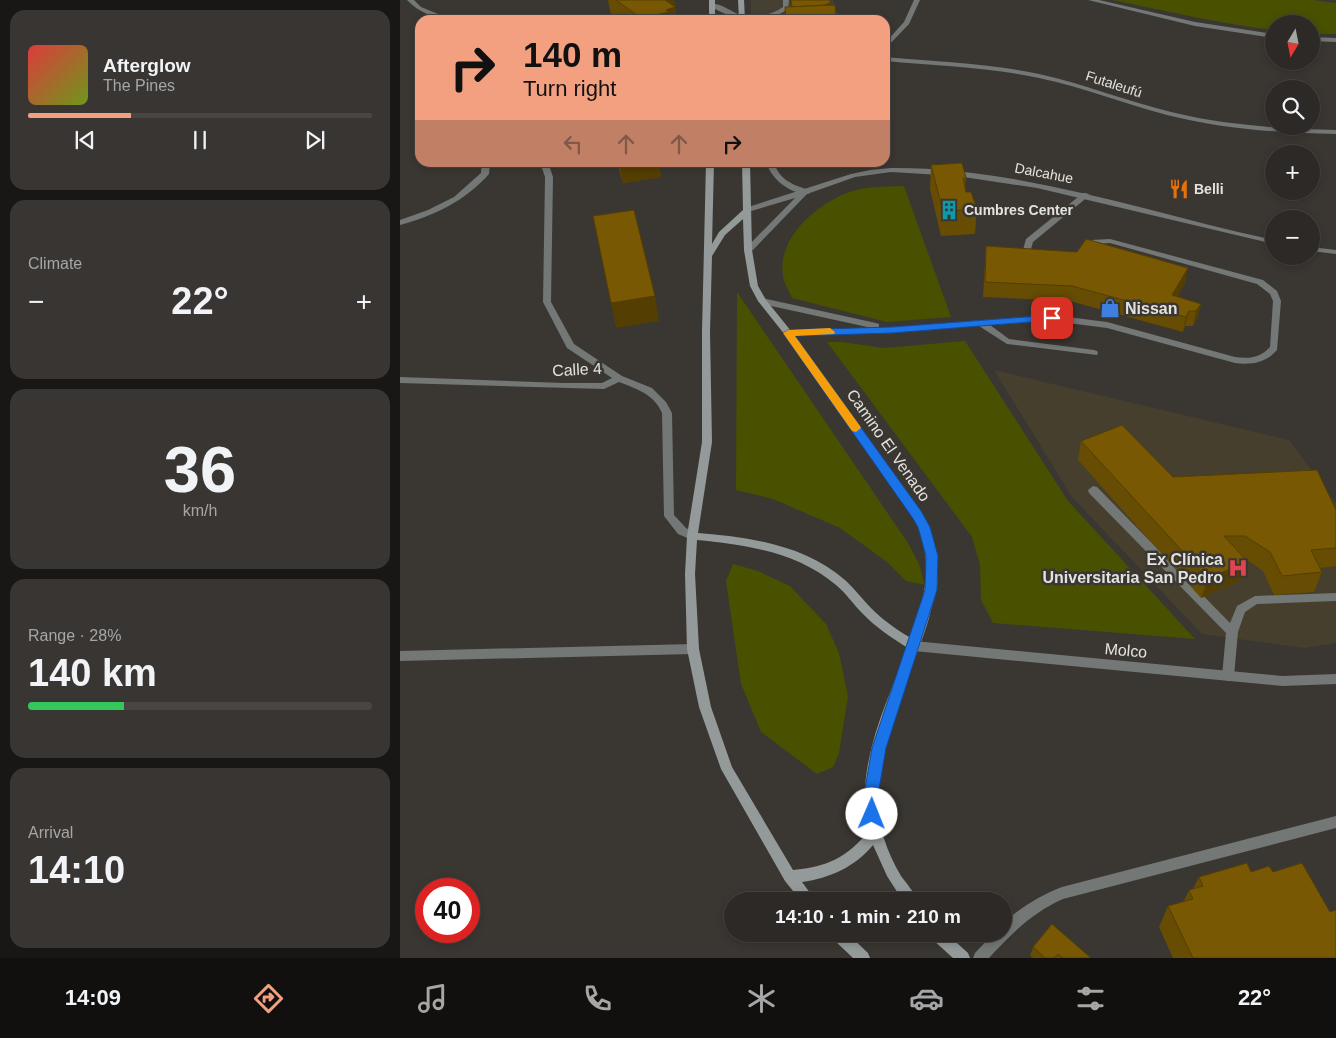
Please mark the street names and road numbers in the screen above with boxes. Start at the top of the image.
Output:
street label: Futaleufú [1084,67,1144,101]
street label: Dalcahue [1013,160,1075,187]
street label: Calle 4 [552,360,602,379]
street label: Camino El Venado [844,386,934,505]
street label: Molco [1104,640,1148,661]

